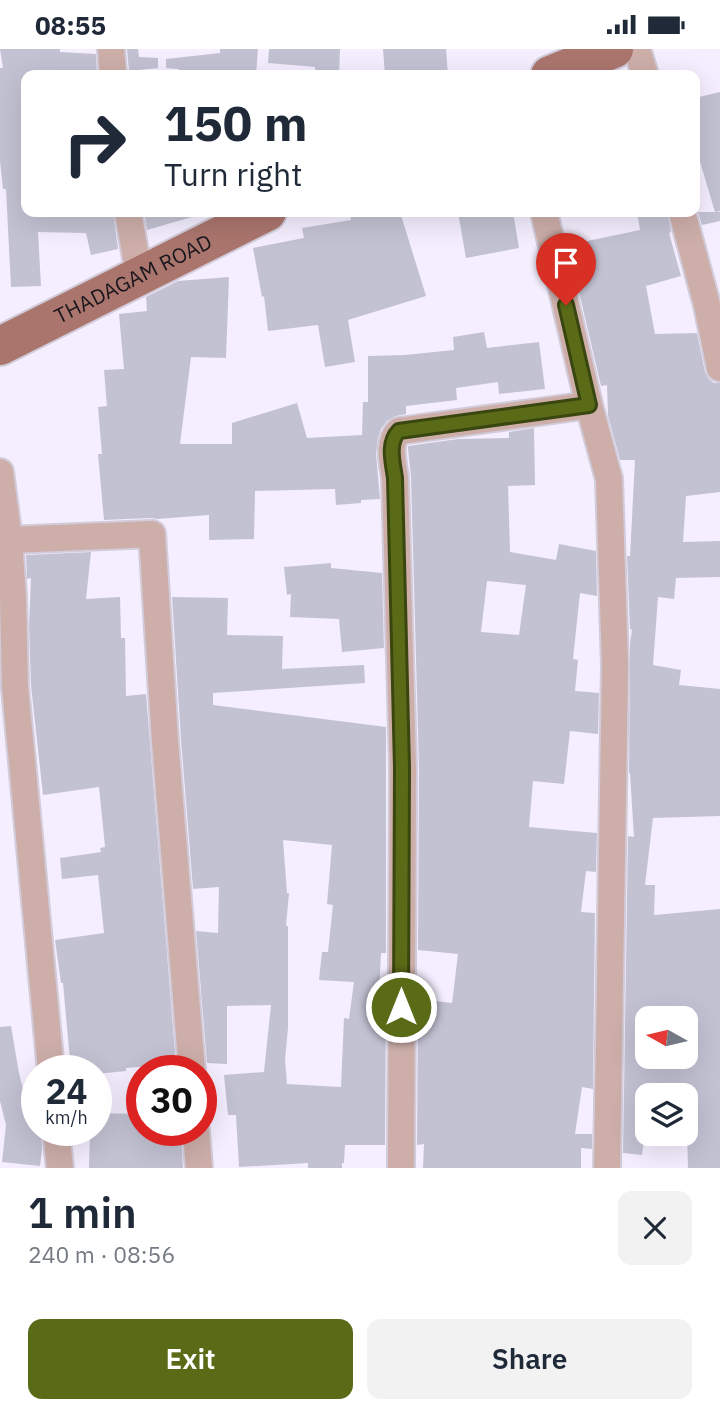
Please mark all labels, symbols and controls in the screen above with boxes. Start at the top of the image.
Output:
text: 08:55 [35,8,106,42]
text: 150 m [164,91,308,154]
icon: right [49,98,140,189]
text: Turn right [164,153,302,195]
street label: THADAGAM ROAD [49,227,216,330]
pin [536,233,596,305]
icon: arrive [547,244,585,282]
position arrow [364,970,438,1044]
north arrow [635,1006,698,1069]
map controls [635,1006,698,1146]
speed limit sign: 30 [126,1055,217,1146]
text: 24 [45,1068,88,1114]
button: layers [635,1083,698,1146]
text: km/h [45,1106,88,1129]
text: 1 min [28,1185,137,1240]
button: close [618,1191,692,1265]
text: 240 m · 08:56 [28,1239,175,1269]
button: Exit [28,1319,353,1399]
button: Share [367,1319,692,1399]

